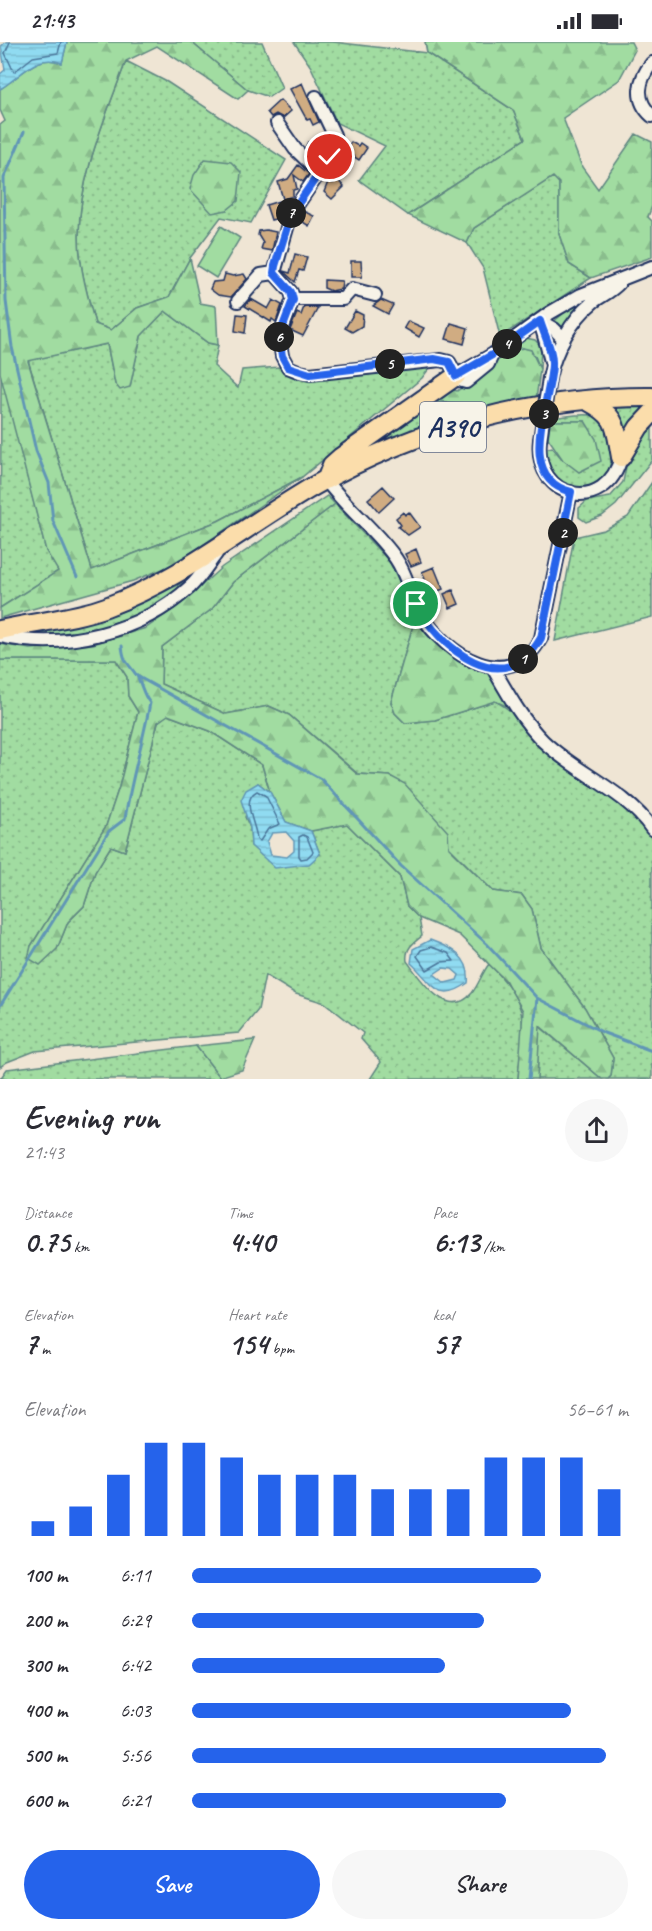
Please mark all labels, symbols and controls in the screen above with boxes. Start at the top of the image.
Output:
text: 21:43 [30,7,74,35]
pin [304,131,355,182]
icon: check [313,140,346,173]
pin: 7 [276,198,306,228]
text: 7 [287,203,295,223]
pin: 6 [264,322,294,352]
text: 6 [275,327,283,347]
pin: 4 [492,329,522,359]
text: 4 [503,334,511,354]
pin: 5 [375,349,405,379]
text: 5 [387,354,393,374]
pin: 3 [529,399,559,429]
road number: A390 [420,402,486,452]
text: 3 [540,404,548,424]
pin: 2 [548,518,578,548]
text: 2 [559,523,567,543]
pin [390,578,441,629]
icon: arrive [399,587,432,620]
pin: 1 [508,644,538,674]
text: 1 [519,649,527,669]
text: Evening run [24,1096,159,1138]
button: share [565,1099,628,1162]
text: 21:43 [24,1140,64,1165]
text: Distance [24,1203,72,1223]
text: Time [228,1203,253,1223]
text: Pace [433,1203,457,1223]
text: 0.75 [24,1223,70,1261]
text: 4:40 [228,1223,275,1261]
text: 6:13 [433,1223,480,1261]
text: km [70,1237,89,1257]
text: /km [480,1237,505,1257]
text: Elevation [24,1305,73,1325]
text: Heart rate [228,1305,287,1325]
text: kcal [433,1305,454,1325]
text: 7 [24,1325,37,1363]
text: 154 [228,1325,268,1363]
text: 57 [433,1325,459,1363]
text: m [37,1339,50,1359]
text: bpm [268,1339,294,1359]
text: Elevation [24,1397,86,1422]
text: 56–61 m [567,1397,628,1422]
text: 100 m [24,1563,67,1588]
text: 6:11 [120,1563,151,1588]
text: 200 m [24,1608,67,1633]
text: 6:29 [120,1608,151,1633]
text: 300 m [24,1653,67,1678]
text: 6:42 [120,1653,151,1678]
text: 400 m [24,1698,67,1723]
text: 6:03 [120,1698,151,1723]
text: 500 m [24,1743,67,1768]
text: 5:56 [120,1743,151,1768]
text: 600 m [24,1788,68,1813]
text: 6:21 [120,1788,151,1813]
button: Save [24,1850,320,1919]
button: Share [332,1850,628,1919]

